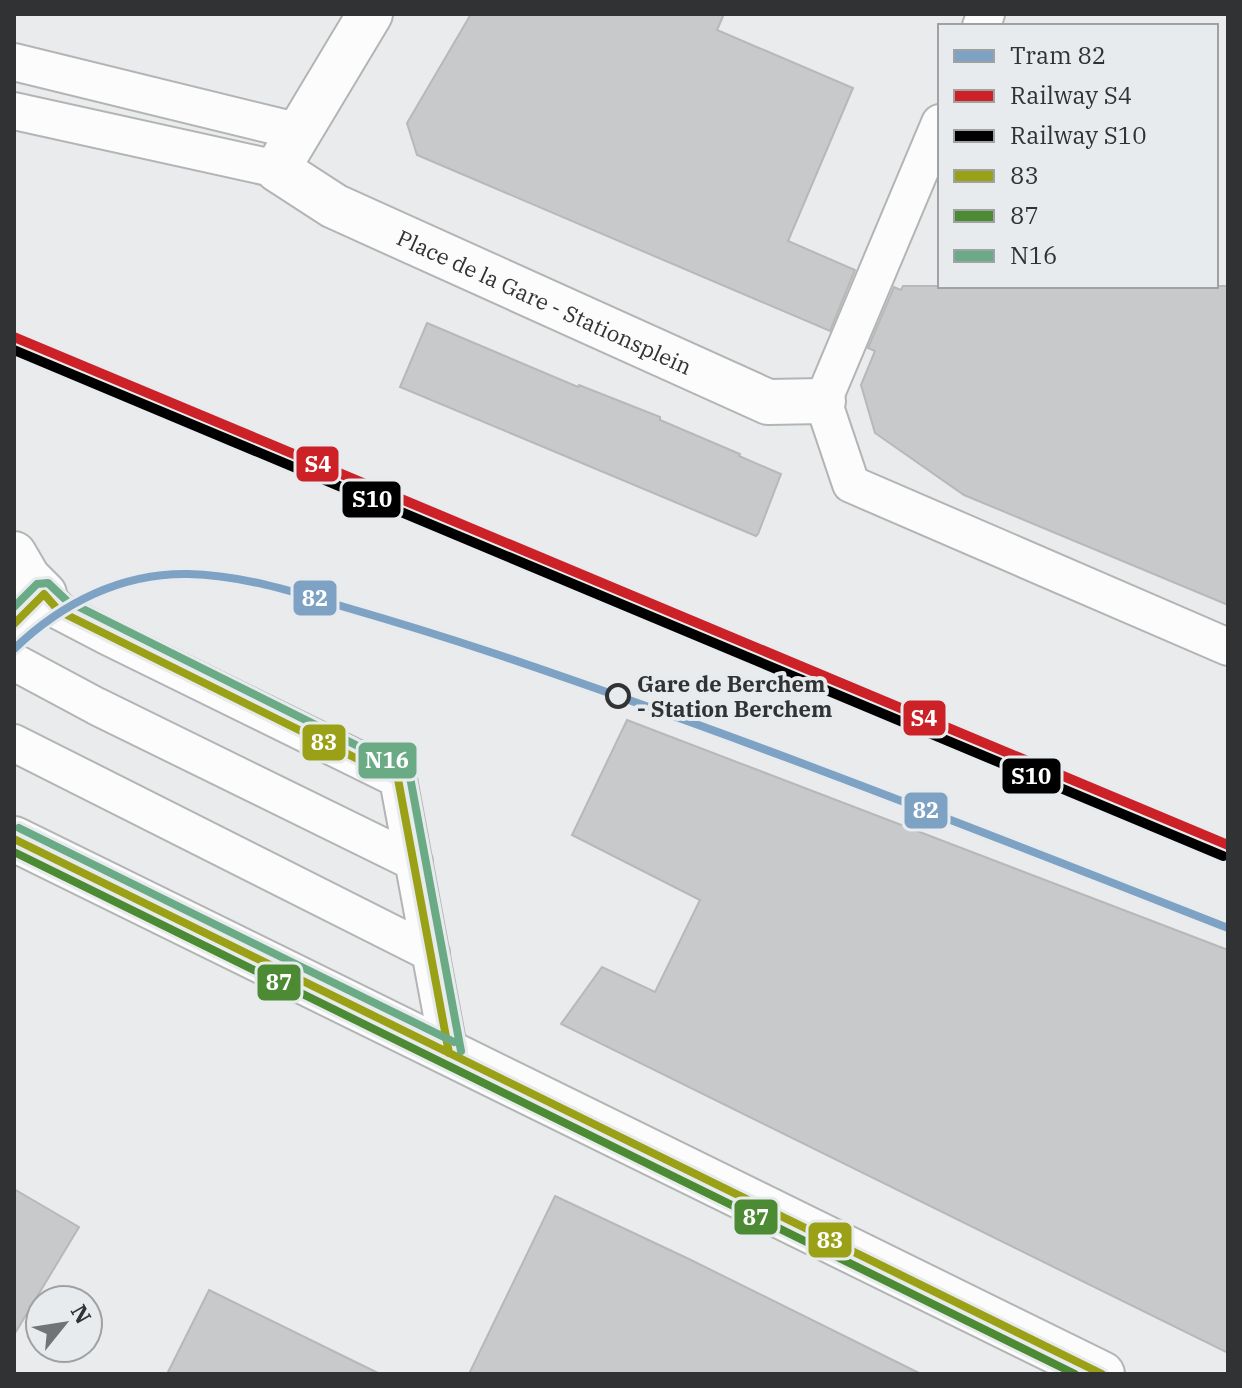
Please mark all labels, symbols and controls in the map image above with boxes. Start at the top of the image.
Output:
legend [938,24,1218,288]
text: Tram 82 [1010,39,1106,71]
text: Railway S4 [1010,79,1132,111]
text: Railway S10 [1010,119,1147,151]
text: 83 [1010,159,1039,191]
text: 87 [1010,199,1039,231]
street label: Place de la Gare - Stationsplein [393,222,697,380]
text: N16 [1010,239,1057,271]
line badge: S4 [295,445,340,483]
text: S4 [304,449,332,478]
line badge: S10 [341,480,402,519]
text: S10 [352,484,392,513]
line badge: 82 [292,579,338,617]
text: 82 [302,583,328,612]
place label: Gare de Berchem - Station Berchem [637,669,832,723]
marker: Gare de Berchem - Station Berchem [606,684,630,708]
line badge: S4 [902,699,947,737]
text: S4 [910,703,938,732]
line badge: 83 [301,723,347,762]
text: 83 [311,727,337,756]
line badge: N16 [357,741,418,780]
text: N16 [365,745,409,774]
line badge: S10 [1001,757,1062,795]
text: S10 [1011,761,1051,790]
line badge: 82 [903,791,949,830]
text: 82 [913,795,939,824]
line badge: 87 [256,963,302,1002]
text: 87 [266,967,292,996]
line badge: 87 [733,1198,779,1236]
text: 87 [743,1202,769,1231]
line badge: 83 [807,1221,853,1259]
text: 83 [817,1225,843,1254]
north arrow [24,1284,104,1364]
text: N [65,1299,99,1329]

